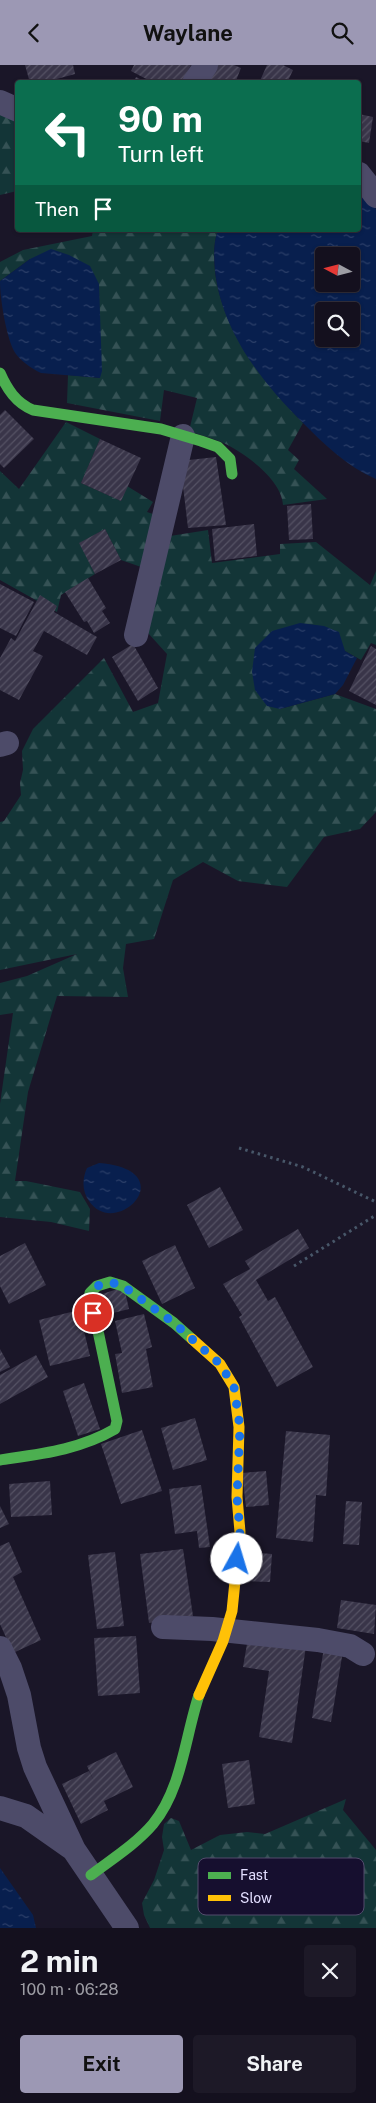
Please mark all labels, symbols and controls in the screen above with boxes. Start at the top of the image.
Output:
icon: back [20,19,48,47]
icon: search [328,19,356,47]
text: Waylane [143,20,233,46]
text: 90 m [118,99,203,140]
icon: left [35,100,100,165]
text: Turn left [118,141,204,167]
icon: arrive [89,195,117,223]
text: Then [35,198,79,220]
north arrow [315,247,360,293]
map controls [315,247,360,347]
button: search [315,302,360,347]
pin [72,1292,114,1334]
icon: arrive [79,1299,107,1327]
position arrow [210,1532,262,1584]
legend [198,1858,364,1915]
text: Fast [240,1867,268,1883]
text: Slow [240,1890,272,1906]
text: 2 min [20,1943,99,1979]
button: close [304,1945,356,1997]
text: 100 m · 06:28 [20,1980,119,1999]
button: Exit [20,2035,183,2093]
button: Share [193,2035,356,2093]

